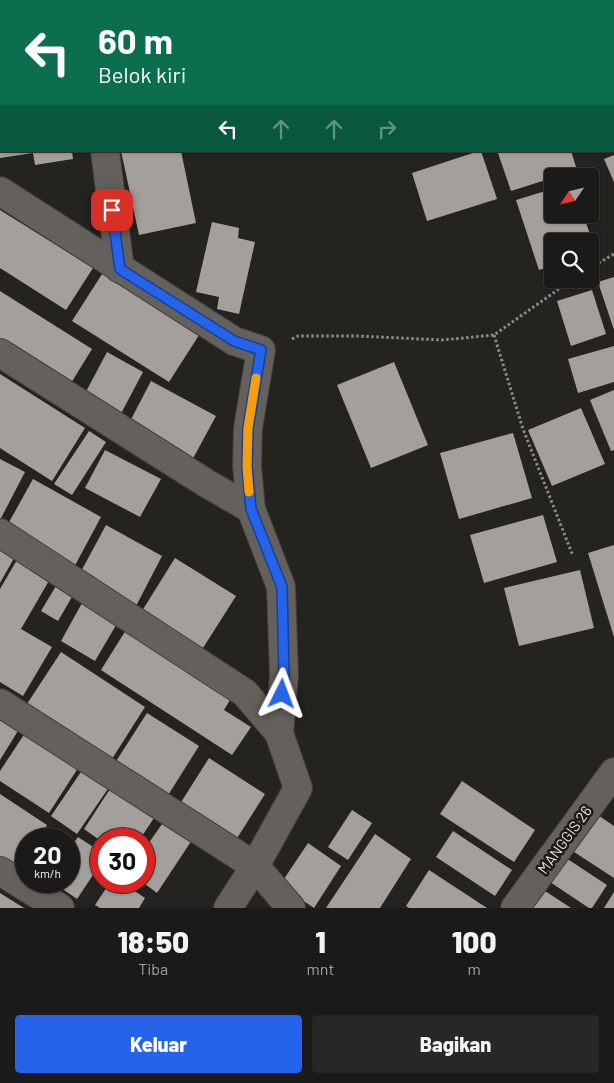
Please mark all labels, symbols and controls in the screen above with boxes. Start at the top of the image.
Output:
text: 60 m [98,19,173,61]
icon: left [15,20,80,85]
text: Belok kiri [98,61,186,87]
icon: left [214,115,242,143]
icon: ahead [267,115,295,143]
icon: ahead [320,115,348,143]
icon: right [373,115,401,143]
north arrow [544,168,599,222]
map controls [544,168,599,288]
pin [91,189,133,231]
icon: arrive [98,196,126,224]
button: search [544,233,599,288]
position arrow [255,667,307,719]
street label: MANGGIS 26 [533,802,595,877]
speed limit sign: 30 [90,828,155,893]
text: 20 [33,839,62,869]
text: km/h [34,866,61,880]
text: 18:50 [117,923,189,959]
text: 1 [315,923,326,959]
text: 100 [452,923,497,959]
text: Tiba [138,959,168,978]
text: mnt [307,959,334,978]
text: m [468,959,481,978]
button: Keluar [15,1015,302,1073]
button: Bagikan [312,1015,599,1073]

